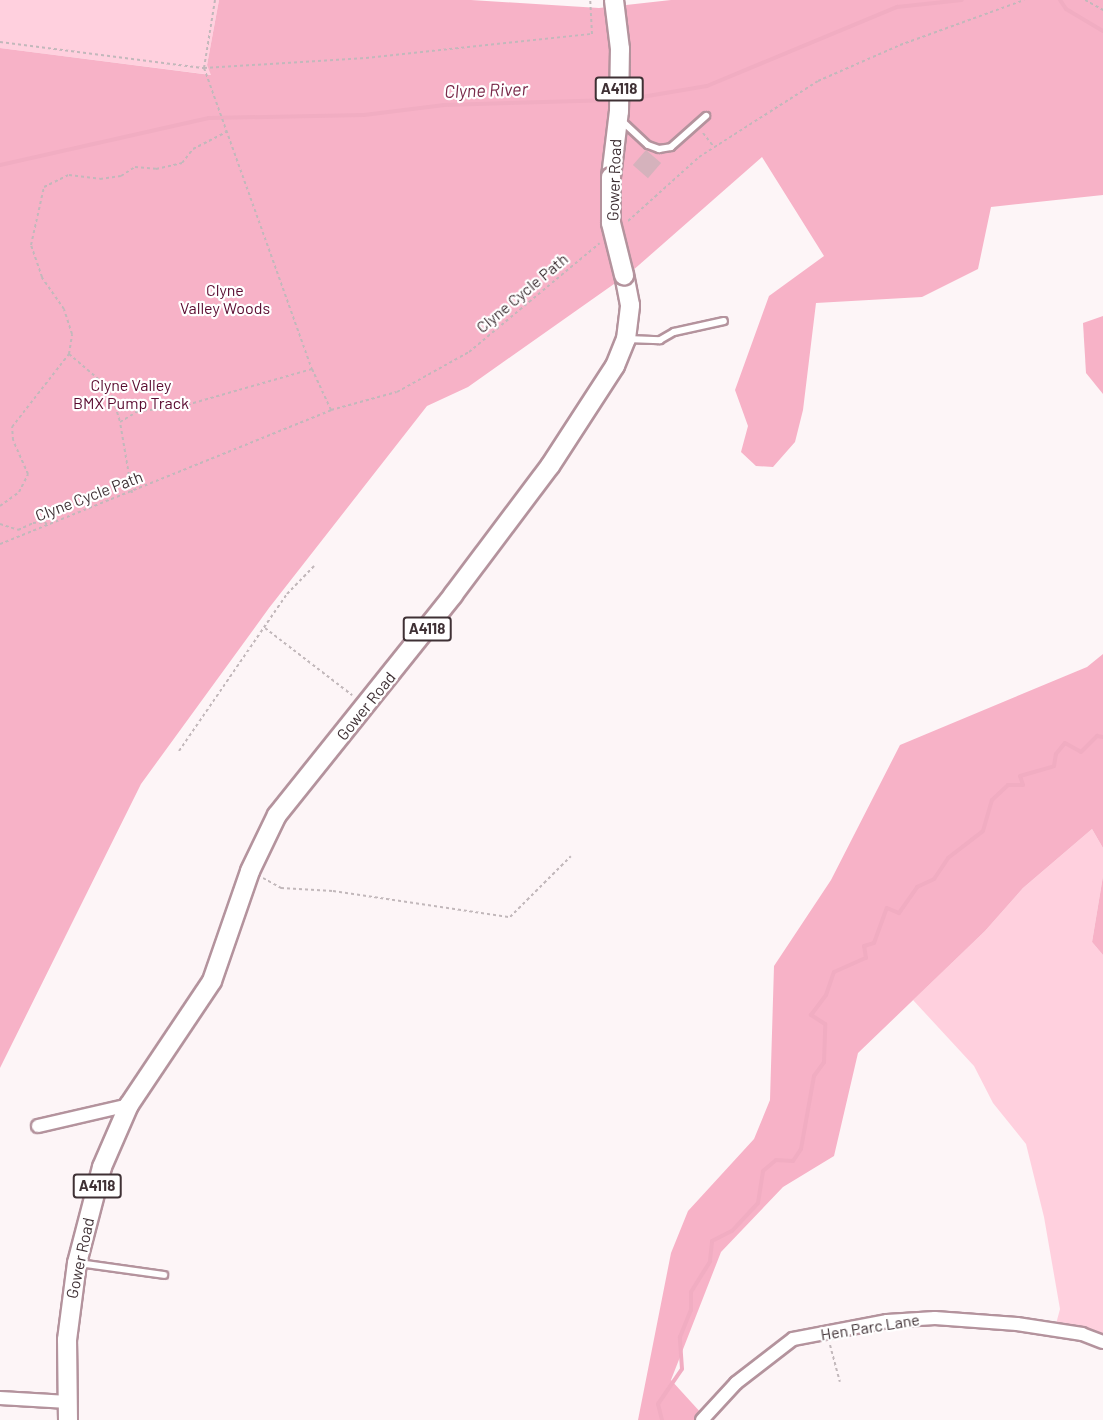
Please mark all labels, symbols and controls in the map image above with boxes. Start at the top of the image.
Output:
road number: A4118 [594,77,644,101]
water label: Clyne River [444,78,528,102]
street label: Gower Road [603,138,625,222]
street label: Clyne Cycle Path [472,249,572,337]
park label: Clyne Valley Woods [180,280,270,318]
park label: Clyne Valley BMX Pump Track [73,375,189,413]
street label: Clyne Cycle Path [33,467,145,525]
road number: A4118 [402,617,452,641]
street label: Gower Road [333,668,399,744]
road number: A4118 [72,1174,122,1198]
street label: Gower Road [62,1216,98,1300]
street label: Hen Parc Lane [819,1310,921,1344]

